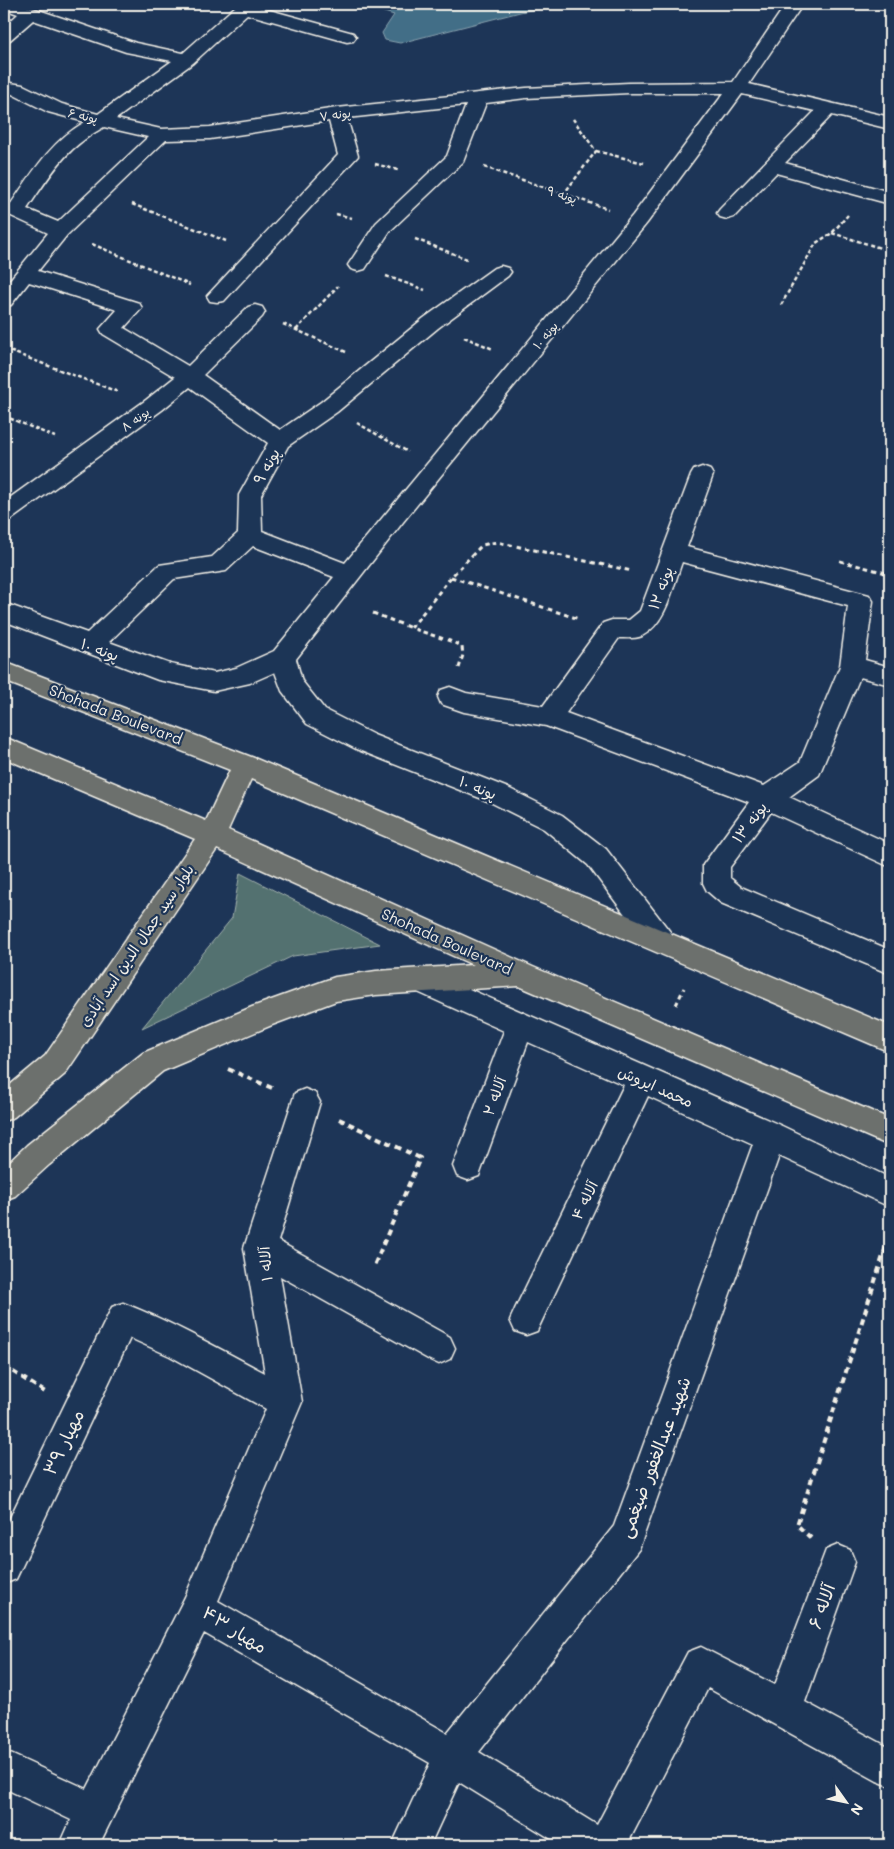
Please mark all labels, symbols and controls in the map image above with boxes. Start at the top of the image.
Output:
street label: پونه ۶ [66,104,99,127]
street label: پونه ۷ [318,104,352,125]
street label: پونه ۹ [545,182,579,207]
street label: پونه ۱۰ [529,318,562,353]
street label: پونه ۸ [118,403,153,435]
street label: پونه ۹ [248,444,285,488]
street label: پونه ۱۲ [643,564,678,613]
street label: پونه ۱۰ [78,633,122,666]
street label: Shohada Boulevard [47,679,185,749]
street label: پونه ۱۰ [456,770,500,805]
street label: پونه ۱۳ [727,797,772,847]
street label: بلوار سید جمال الدین اسد آبادی [74,860,198,1030]
street label: Shohada Boulevard [379,903,515,979]
street label: محمد ایروش [615,1061,697,1112]
street label: آلاله ۲ [478,1073,511,1118]
street label: آلاله ۴ [566,1176,603,1223]
street label: آلاله ۱ [253,1244,276,1282]
street label: شهید عبدالغفور ضیغمی [612,1373,696,1541]
street label: مهیار ۳۹ [37,1405,89,1479]
street label: آلاله ۶ [802,1579,841,1632]
street label: مهیار ۴۳ [198,1600,272,1658]
north arrow [822,1776,872,1826]
text: N [846,1800,868,1819]

